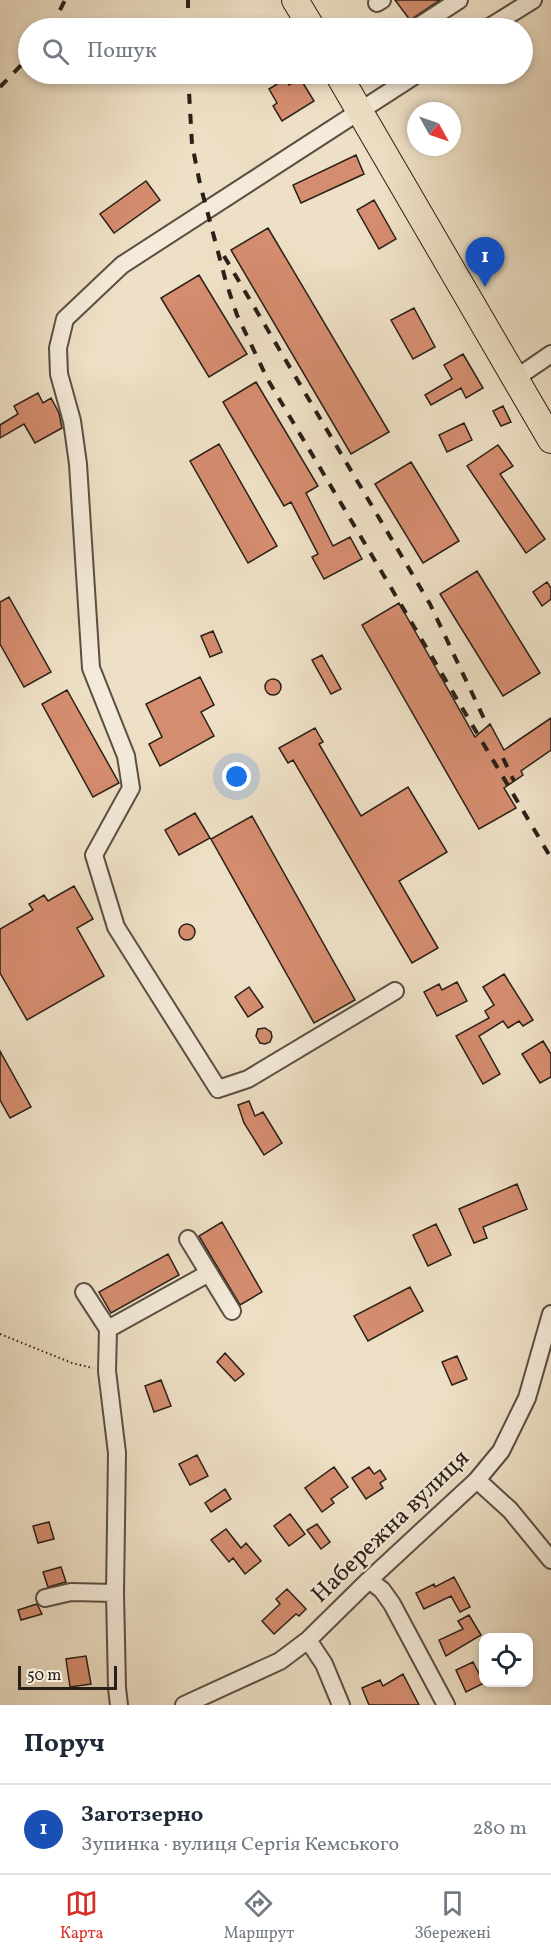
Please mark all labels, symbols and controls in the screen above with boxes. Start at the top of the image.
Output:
search box [18,18,533,84]
icon: search [39,35,72,68]
text: Пошук [87,36,157,67]
north arrow [407,102,461,156]
pin: 1 [466,238,504,287]
your location [222,762,251,791]
street label: Набережна вулиця [304,1442,478,1612]
map controls [479,1633,533,1687]
button: locate [479,1633,533,1687]
scale bar [18,1663,117,1690]
text: 50 m [27,1665,61,1687]
text: Поруч [24,1726,105,1762]
text: Заготзерно [81,1800,203,1831]
text: 1 [39,1815,48,1843]
text: 280 m [472,1815,527,1843]
text: Зупинка · вулиця Сергія Кемського [81,1831,399,1859]
tab: Карта [60,1887,103,1945]
tab: Маршрут [224,1887,294,1945]
tab: Збережені [414,1887,491,1945]

